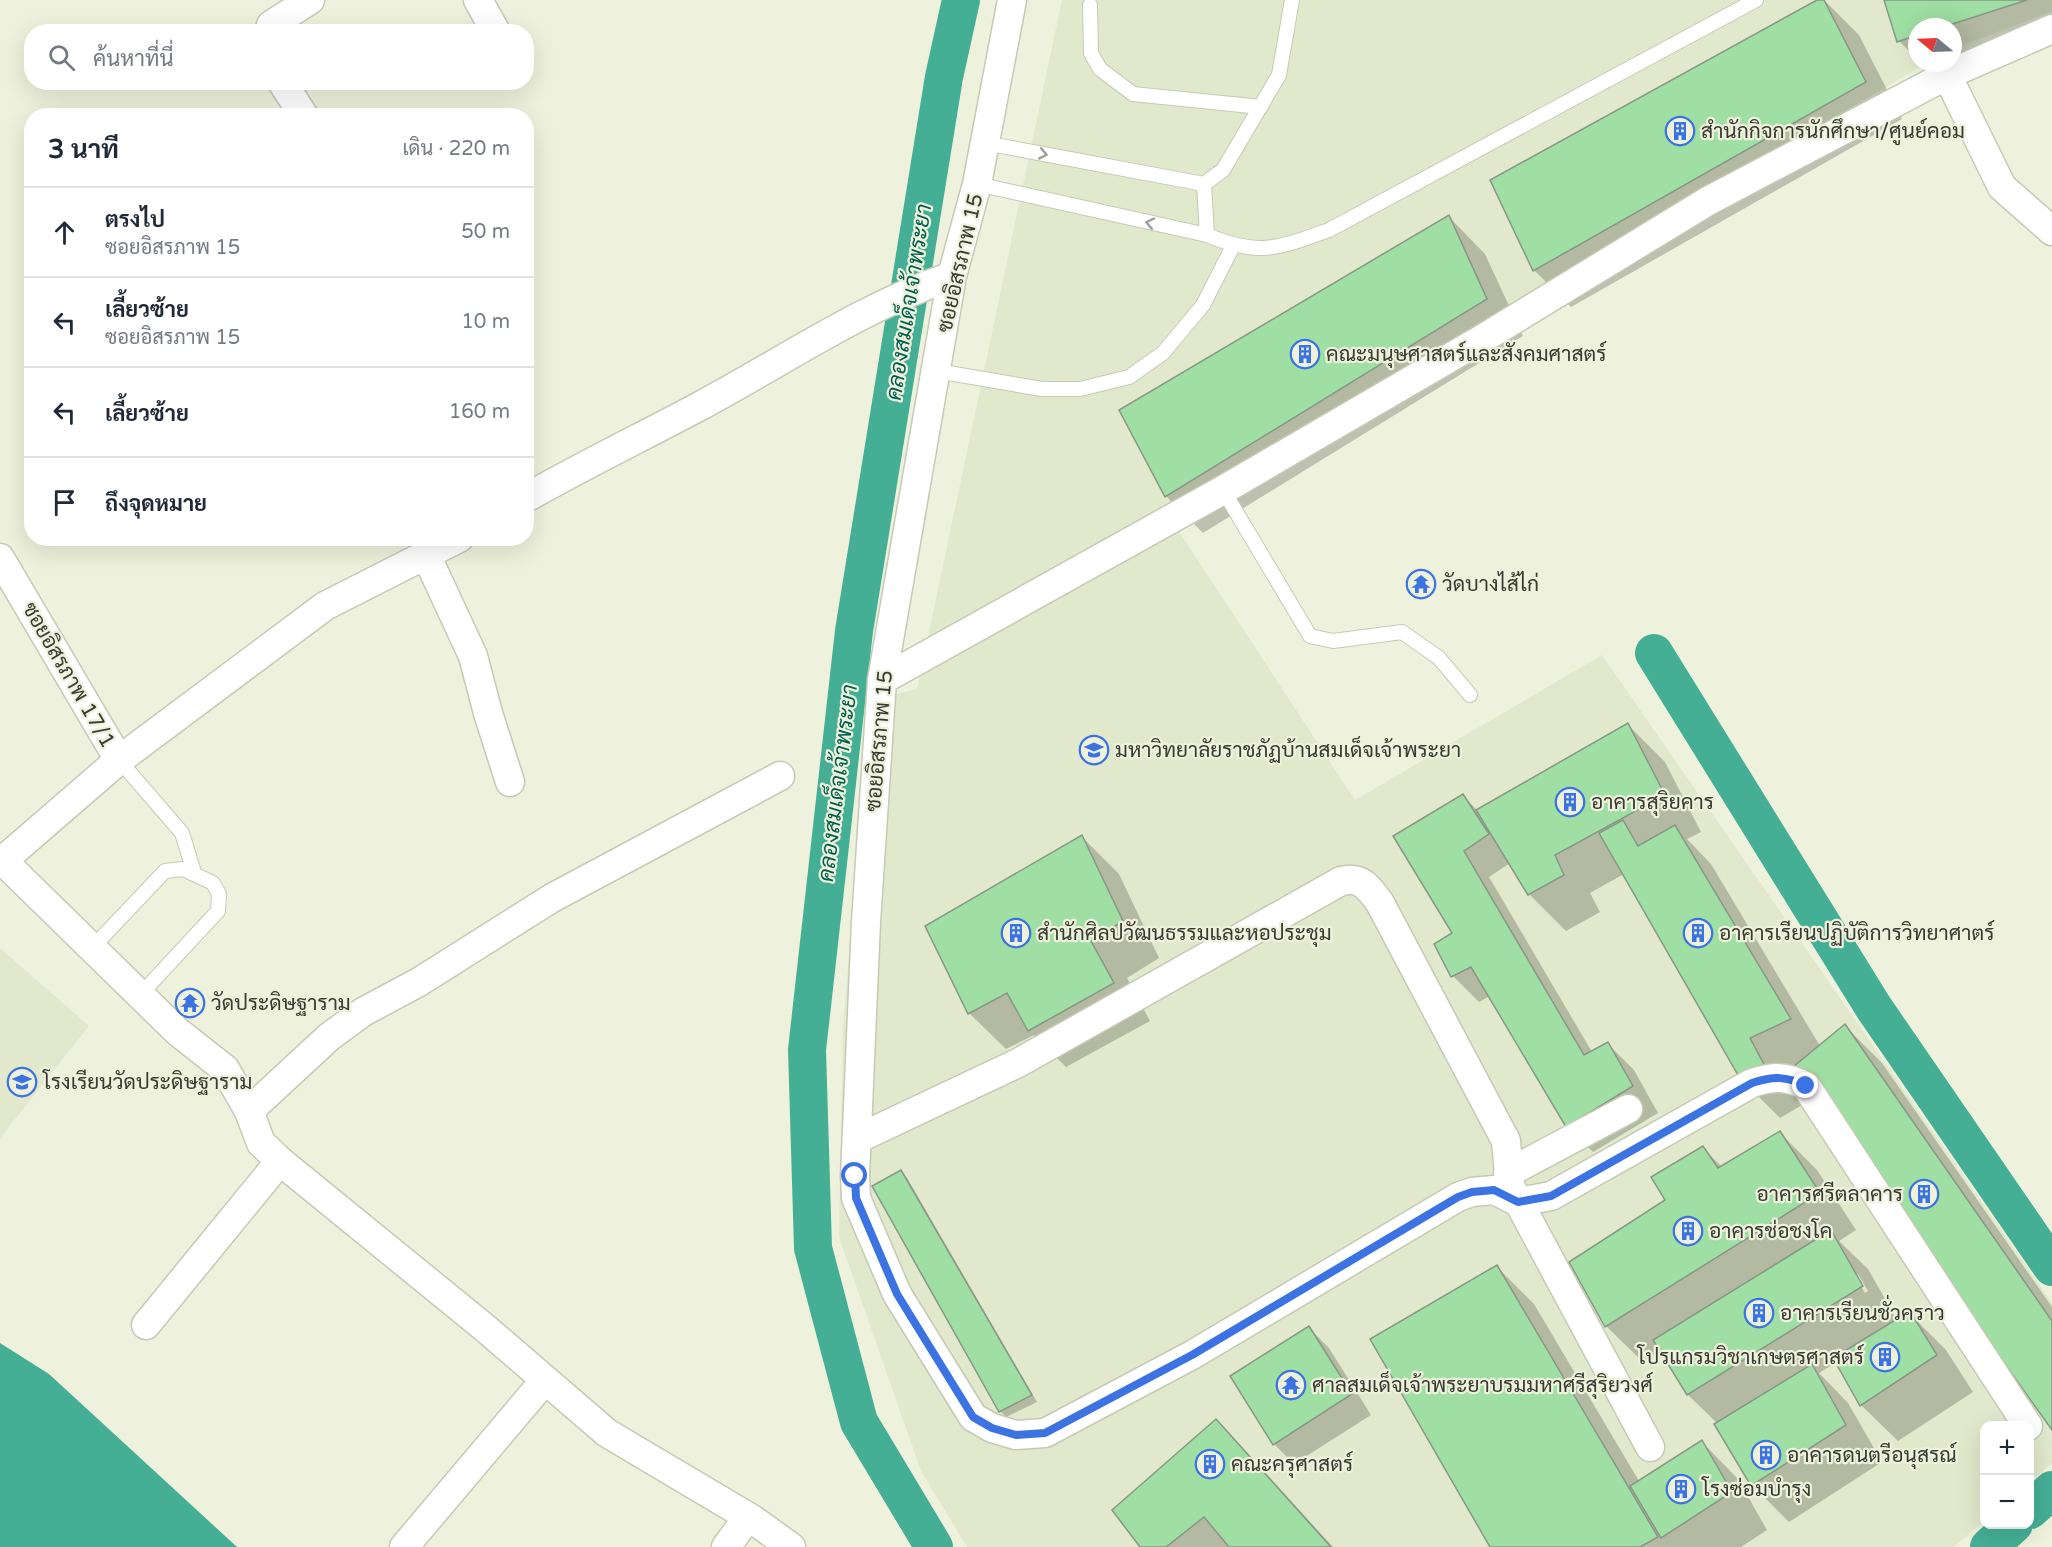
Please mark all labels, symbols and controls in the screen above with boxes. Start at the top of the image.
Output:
north arrow [1908,18,1962,72]
search box [24,24,534,90]
icon: search [45,41,78,74]
text: ค้นหาที่นี่ [93,46,173,72]
building icon: สำนักกิจการนักศึกษา/ศูนย์คอม [1664,115,1696,147]
place label: สำนักกิจการนักศึกษา/ศูนย์คอม [1701,117,1965,146]
text: 3 นาที [48,134,119,165]
text: เดิน · 220 m [402,137,510,161]
one-way arrow [1038,147,1048,160]
street label: ซอยอิสรภาพ 15 [932,191,989,335]
water label: คลองสมเด็จเจ้าพระยา [878,202,937,402]
text: ตรงไป [105,207,165,233]
icon: ahead [48,216,81,249]
one-way arrow [1145,217,1155,230]
text: 50 m [461,220,510,244]
text: ซอยอิสรภาพ 15 [105,236,240,260]
text: เลี้ยวซ้าย [105,297,189,323]
icon: left [48,306,81,339]
text: 10 m [461,310,510,334]
text: ซอยอิสรภาพ 15 [105,326,240,350]
building icon: คณะมนุษศาสตร์และสังคมศาสตร์ [1289,338,1321,370]
place label: คณะมนุษศาสตร์และสังคมศาสตร์ [1326,340,1606,368]
icon: left [48,396,81,429]
text: 160 m [449,400,510,424]
text: เลี้ยวซ้าย [105,401,189,427]
icon: arrive [48,486,81,519]
text: ถึงจุดหมาย [105,491,207,517]
temple icon: วัดบางไส้ไก่ [1405,568,1437,600]
place label: วัดบางไส้ไก่ [1442,571,1539,597]
street label: ซอยอิสรภาพ 17/1 [17,598,120,752]
street label: ซอยอิสรภาพ 15 [861,669,898,813]
water label: คลองสมเด็จเจ้าพระยา [810,683,863,883]
school or university icon: มหาวิทยาลัยราชภัฏบ้านสมเด็จเจ้าพระยา [1078,734,1110,766]
place label: มหาวิทยาลัยราชภัฏบ้านสมเด็จเจ้าพระยา [1115,735,1461,763]
building icon: อาคารสุริยคาร [1554,786,1586,818]
place label: อาคารสุริยคาร [1591,790,1714,816]
building icon: สำนักศิลปวัฒนธรรมและหอประชุม [1000,917,1032,949]
building icon: อาคารเรียนปฏิบัติการวิทยาศาตร์ [1682,917,1714,949]
place label: อาคารเรียนปฏิบัติการวิทยาศาตร์ [1719,919,1994,946]
place label: สำนักศิลปวัฒนธรรมและหอประชุม [1037,921,1332,947]
temple icon: วัดประดิษฐาราม [174,987,206,1019]
place label: วัดประดิษฐาราม [211,991,351,1016]
school or university icon: โรงเรียนวัดประดิษฐาราม [6,1066,38,1098]
place label: โรงเรียนวัดประดิษฐาราม [42,1069,252,1095]
route end [1792,1072,1818,1098]
route start [841,1162,867,1188]
building icon: อาคารศรีตลาคาร [1908,1178,1940,1210]
place label: อาคารศรีตลาคาร [1757,1181,1903,1207]
building icon: อาคารช่อชงโค [1672,1215,1704,1247]
place label: อาคารช่อชงโค [1709,1218,1832,1244]
place label: อาคารเรียนชั่วคราว [1780,1294,1945,1326]
building icon: อาคารเรียนชั่วคราว [1743,1297,1775,1329]
building icon: โปรแกรมวิชาเกษตรศาสตร์ [1869,1341,1901,1373]
place label: โปรแกรมวิชาเกษตรศาสตร์ [1636,1343,1864,1370]
temple icon: ศาลสมเด็จเจ้าพระยาบรมมหาศรีสุริยวงศ์ [1275,1369,1307,1401]
place label: ศาลสมเด็จเจ้าพระยาบรมมหาศรีสุริยวงศ์ [1312,1370,1653,1399]
map controls [1980,1421,2034,1529]
button: + [1980,1421,2034,1475]
building icon: อาคารดนตรีอนุสรณ์ [1750,1439,1782,1471]
place label: อาคารดนตรีอนุสรณ์ [1787,1441,1957,1469]
building icon: คณะครุศาสตร์ [1194,1448,1226,1480]
place label: คณะครุศาสตร์ [1231,1450,1353,1478]
building icon: โรงซ่อมบำรุง [1665,1473,1697,1505]
button: − [1980,1475,2034,1529]
place label: โรงซ่อมบำรุง [1701,1476,1811,1503]

